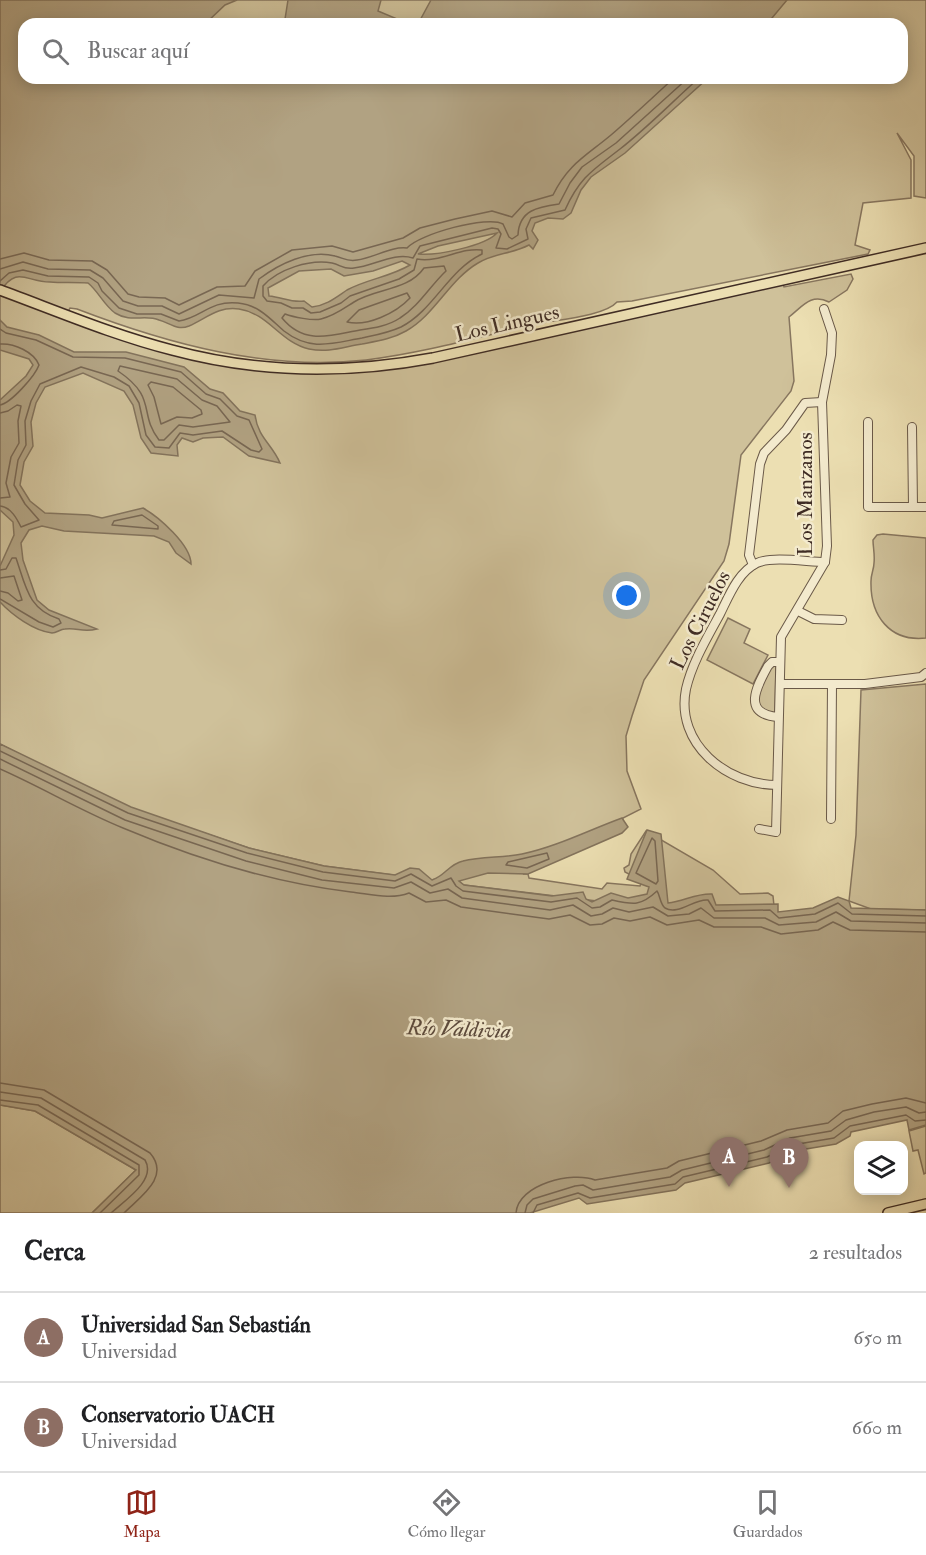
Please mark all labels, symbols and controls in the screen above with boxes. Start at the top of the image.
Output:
search box [18,18,908,84]
icon: search [39,35,72,68]
text: Buscar aquí [87,37,189,65]
street label: Los Lingues [452,298,562,349]
street label: Los Manzanos [792,432,819,556]
street label: Los Ciruelos [664,566,737,674]
your location [612,581,641,610]
water label: Río Valdivia [405,1013,512,1045]
pin: A [710,1138,748,1187]
pin: B [770,1138,808,1188]
map controls [854,1141,908,1195]
button: layers [854,1141,908,1195]
text: Cerca [24,1236,85,1268]
text: 2 resultados [809,1240,902,1265]
text: Universidad San Sebastián [81,1311,311,1339]
text: A [37,1325,50,1350]
text: 650 m [853,1325,902,1350]
text: Universidad [81,1339,177,1364]
text: Conservatorio UACH [81,1401,275,1429]
text: B [37,1415,50,1440]
text: 660 m [852,1415,902,1440]
text: Universidad [81,1429,177,1454]
tab: Mapa [124,1486,160,1542]
tab: Cómo llegar [407,1486,486,1542]
tab: Guardados [733,1486,802,1542]

